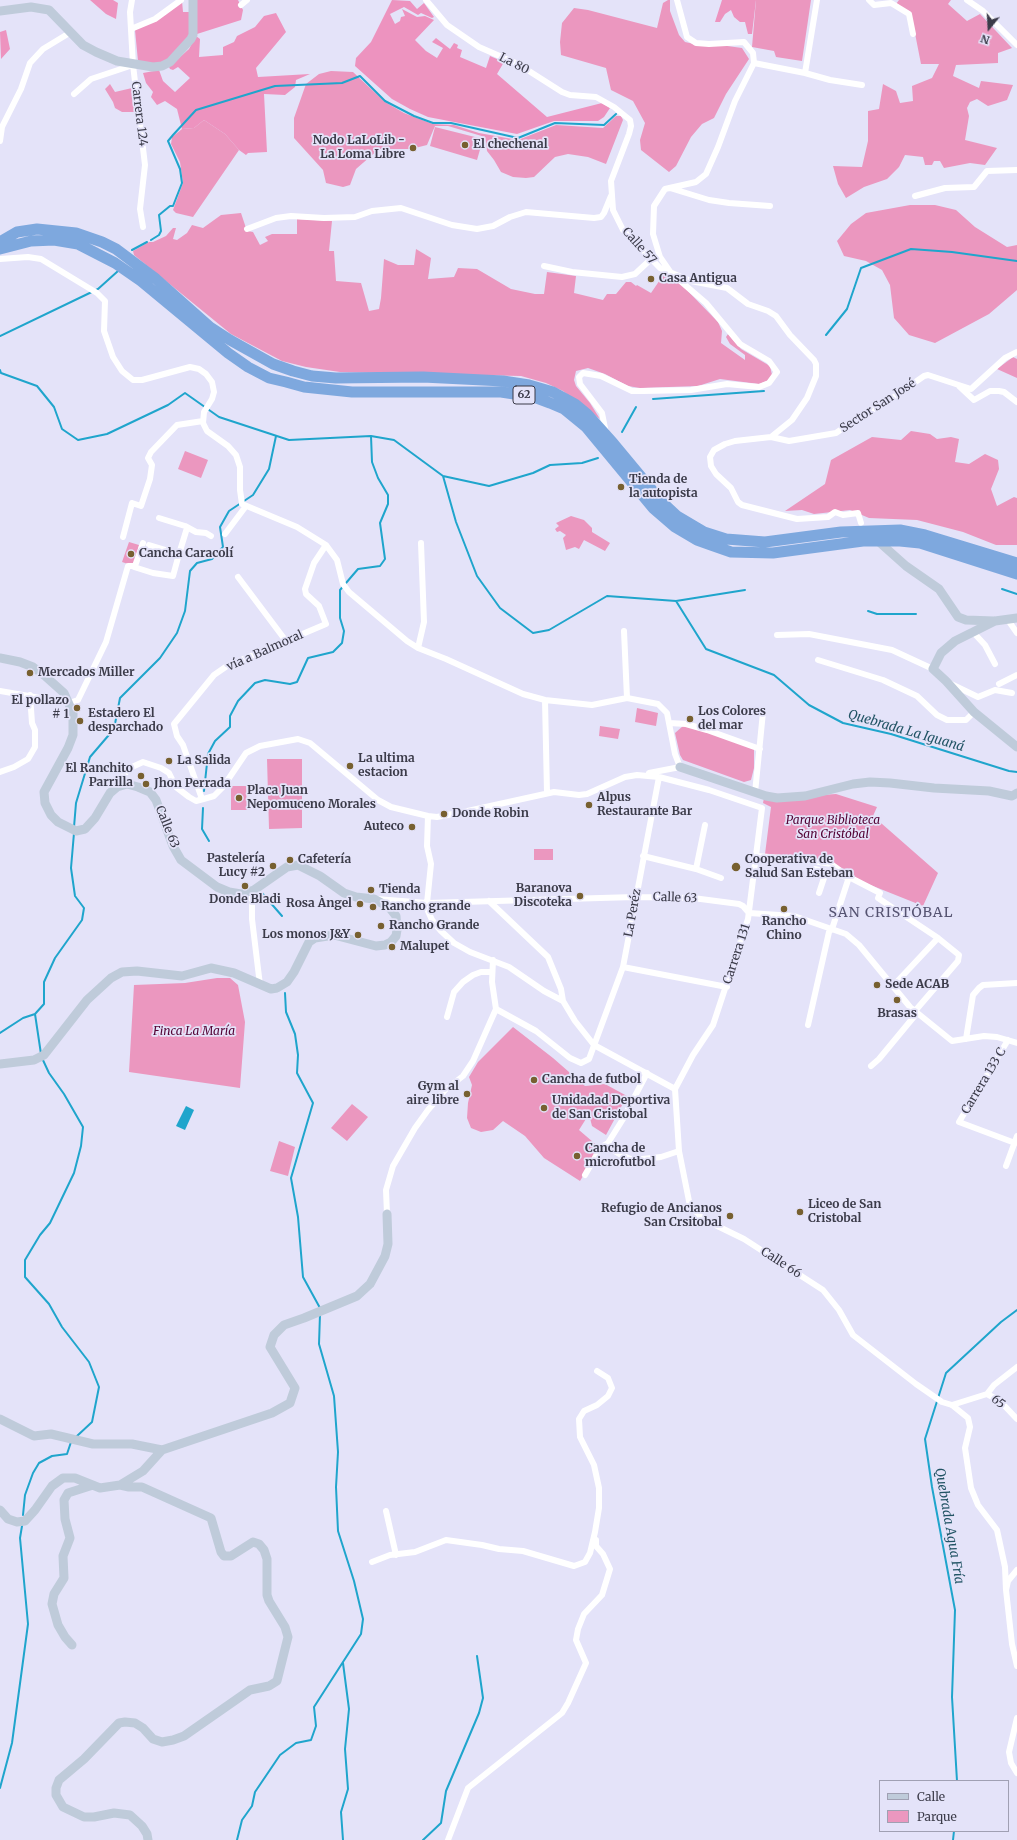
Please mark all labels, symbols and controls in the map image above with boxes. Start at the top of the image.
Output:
north arrow [969,8,1009,48]
text: N [979,31,992,47]
street label: La 80 [496,50,532,78]
street label: Carrera 124 [128,81,150,147]
place label: Nodo LaLoLib - La Loma Libre [313,134,405,162]
place label: El chechenal [473,138,548,152]
marker: El chechenal [460,140,470,150]
marker: Nodo LaLoLib - La Loma Libre [408,143,418,153]
street label: Calle 57 [619,225,659,267]
place label: Casa Antigua [659,272,737,286]
marker: Casa Antigua [646,274,656,284]
street label: Sector San José [837,376,919,436]
road number: 62 [513,386,535,404]
place label: Tienda de la autopista [629,473,698,501]
marker: Tienda de la autopista [616,482,626,492]
place label: Cancha Caracolí [139,547,233,561]
marker: Cancha Caracolí [126,549,136,559]
street label: vía a Balmoral [225,628,305,674]
place label: Mercados Miller [38,666,134,680]
marker: Mercados Miller [25,668,35,678]
place label: El pollazo # 1 [11,694,69,722]
marker: El pollazo # 1 [72,703,82,713]
place label: Los Colores del mar [698,705,766,733]
place label: Estadero El desparchado [88,707,163,735]
water label: Quebrada La Iguaná [846,707,966,755]
marker: Los Colores del mar [685,714,695,724]
marker: Estadero El desparchado [75,716,85,726]
place label: La ultima estacion [358,752,415,780]
place label: La Salida [177,754,231,768]
marker: La Salida [164,756,174,766]
marker: La ultima estacion [345,761,355,771]
place label: El Ranchito Parrilla [65,762,133,790]
marker: El Ranchito Parrilla [136,771,146,781]
place label: Jhon Perrada [154,777,231,791]
marker: Jhon Perrada [141,779,151,789]
place label: Placa Juan Nepomuceno Morales [247,784,376,812]
place label: Alpus Restaurante Bar [597,791,692,819]
marker: Placa Juan Nepomuceno Morales [234,793,244,803]
marker: Alpus Restaurante Bar [584,800,594,810]
street label: Calle 63 [152,804,182,850]
place label: Donde Robin [452,807,529,821]
marker: Donde Robin [439,809,449,819]
park label: Parque Biblioteca San Cristóbal [786,814,880,842]
place label: Auteco [364,820,404,834]
marker: Auteco [407,822,417,832]
place label: Pastelería Lucy #2 [207,852,265,880]
place label: Cafetería [298,853,351,867]
place label: Cooperativa de Salud San Esteban [745,853,853,881]
marker: Cafetería [285,855,295,865]
marker: Pastelería Lucy #2 [268,861,278,871]
marker: Cooperativa de Salud San Esteban [730,861,742,873]
marker: Donde Bladi [240,881,250,891]
place label: Baranova Discoteka [514,882,572,910]
place label: Tienda [379,883,420,897]
marker: Tienda [366,885,376,895]
street label: La Peréz [622,888,644,938]
street label: Calle 63 [653,890,697,906]
marker: Baranova Discoteka [575,891,585,901]
place label: Donde Bladi [209,893,281,907]
place label: Rosa Àngel [286,897,352,911]
marker: Rosa Àngel [355,899,365,909]
place label: Rancho grande [381,900,470,914]
marker: Rancho grande [368,902,378,912]
marker: Rancho Chino [779,904,789,914]
district label: SAN CRISTÓBAL [829,905,953,921]
place label: Rancho Chino [762,915,806,943]
place label: Rancho Grande [389,919,479,933]
marker: Rancho Grande [376,921,386,931]
street label: Carrera 131 [720,922,754,986]
place label: Los monos J&Y [262,928,350,942]
marker: Los monos J&Y [353,930,363,940]
place label: Malupet [400,940,449,954]
marker: Malupet [387,942,397,952]
place label: Sede ACAB [885,978,949,992]
marker: Sede ACAB [872,980,882,990]
marker: Brasas [892,995,902,1005]
place label: Brasas [877,1007,917,1021]
park label: Finca La María [153,1025,235,1039]
street label: Carrera 133 C [959,1045,1009,1117]
place label: Cancha de futbol [542,1073,641,1087]
marker: Cancha de futbol [529,1075,539,1085]
place label: Gym al aire libre [406,1080,459,1108]
marker: Gym al aire libre [462,1089,472,1099]
place label: Unidadad Deportiva de San Cristobal [552,1094,670,1122]
marker: Unidadad Deportiva de San Cristobal [539,1103,549,1113]
place label: Cancha de microfutbol [585,1142,655,1170]
marker: Cancha de microfutbol [572,1151,582,1161]
place label: Liceo de San Cristobal [808,1198,881,1226]
place label: Refugio de Ancianos San Crsitobal [601,1202,722,1230]
marker: Liceo de San Cristobal [795,1207,805,1217]
marker: Refugio de Ancianos San Crsitobal [725,1211,735,1221]
street label: Calle 66 [758,1245,804,1281]
street label: 65 [988,1392,1008,1412]
water label: Quebrada Agua Fría [931,1467,967,1585]
legend [879,1780,1009,1832]
text: Calle [917,1789,945,1804]
text: Parque [917,1809,957,1824]

